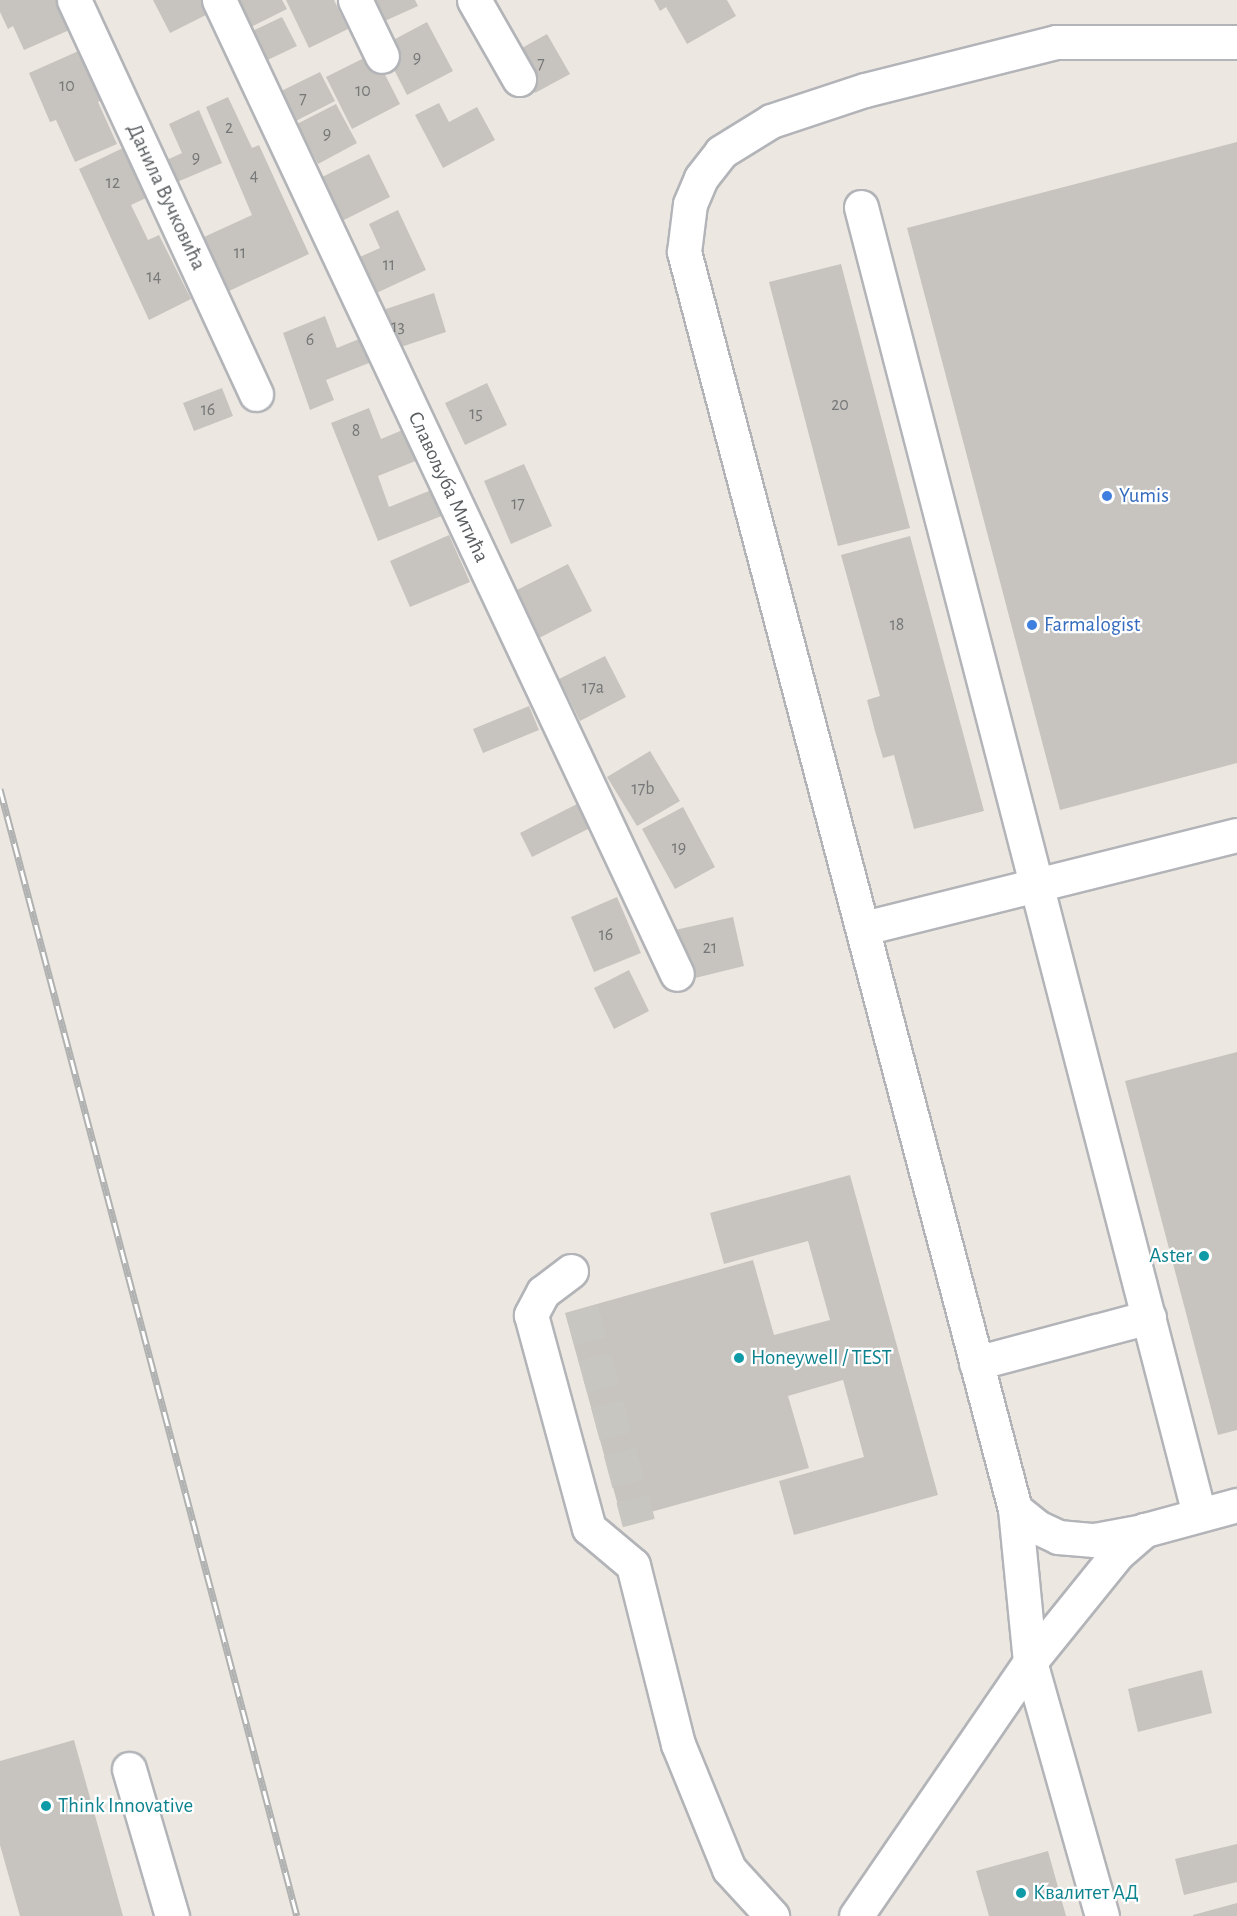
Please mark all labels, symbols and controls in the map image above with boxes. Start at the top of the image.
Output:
house number: 9 [413,47,421,69]
house number: 7 [537,53,545,75]
house number: 10 [59,75,75,97]
house number: 10 [355,80,371,102]
house number: 7 [299,88,307,110]
house number: 2 [225,117,233,139]
street label: Данила Вучковића [121,120,211,274]
house number: 9 [323,123,331,145]
house number: 9 [192,147,200,169]
house number: 4 [250,165,258,187]
house number: 12 [106,172,120,194]
house number: 11 [234,242,246,264]
house number: 11 [383,254,395,276]
house number: 14 [147,266,161,288]
house number: 13 [391,316,405,338]
house number: 6 [306,329,314,351]
house number: 20 [831,394,849,416]
house number: 16 [201,399,215,421]
house number: 15 [469,403,483,425]
street label: Славољуба Митића [402,407,494,567]
house number: 8 [352,420,360,442]
place label: Yumis [1119,483,1169,509]
marker: Yumis [1100,489,1114,503]
house number: 17 [511,493,525,515]
place label: Farmalogist [1044,612,1141,638]
house number: 18 [890,614,904,636]
marker: Farmalogist [1025,618,1039,632]
house number: 17a [582,677,604,699]
house number: 17b [632,778,654,800]
house number: 19 [672,837,686,859]
house number: 16 [599,924,613,946]
house number: 21 [703,937,717,959]
place label: Aster [1149,1243,1192,1269]
marker: Aster [1197,1249,1211,1263]
place label: Honeywell / TEST [751,1345,892,1371]
marker: Honeywell / TEST [732,1351,746,1365]
place label: Think Innovative [58,1793,193,1819]
marker: Think Innovative [39,1799,53,1813]
place label: Квалитет АД [1033,1880,1139,1906]
marker: Квалитет АД [1014,1886,1028,1900]

